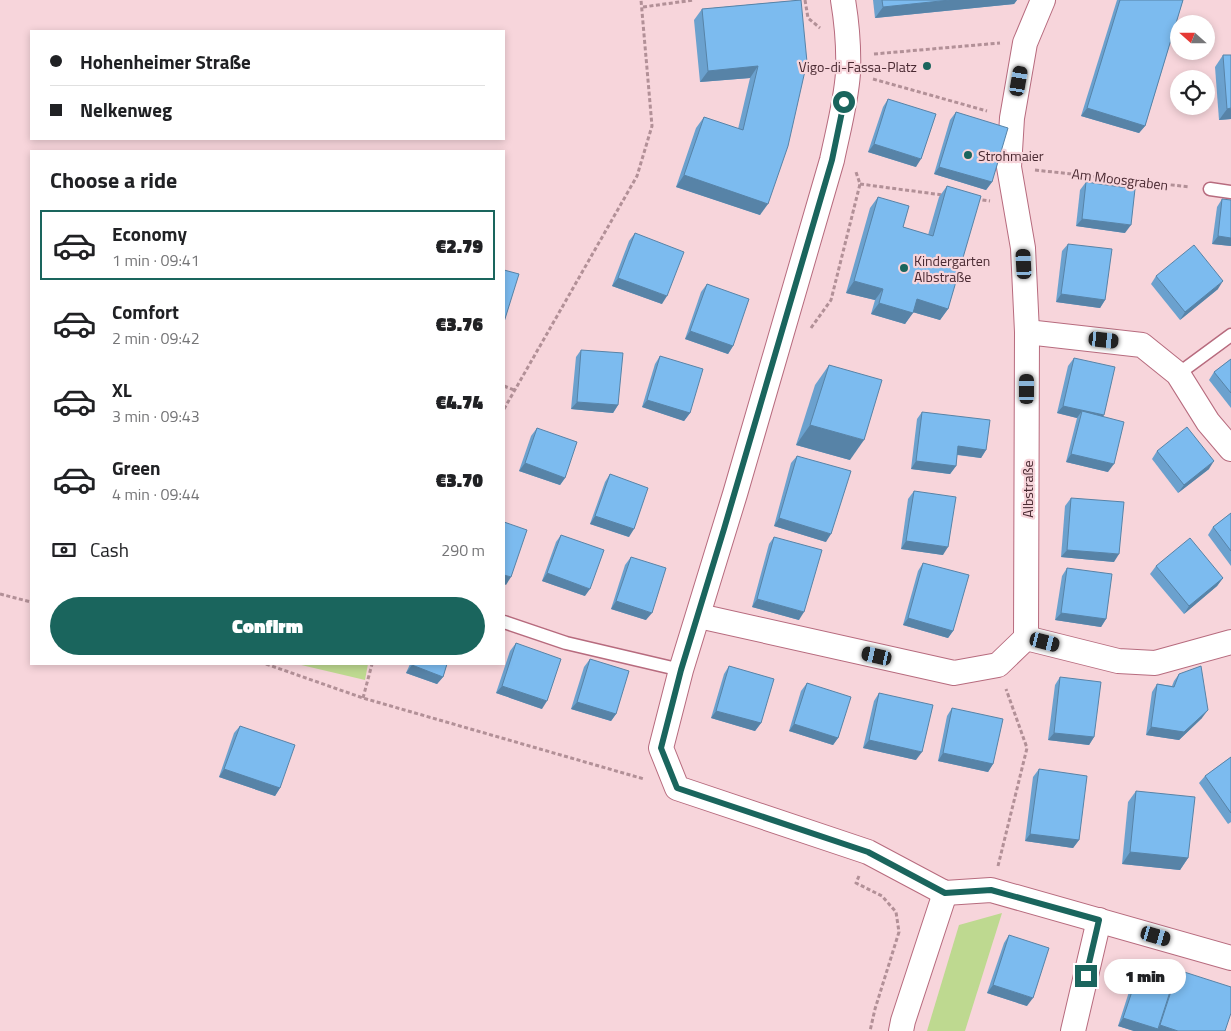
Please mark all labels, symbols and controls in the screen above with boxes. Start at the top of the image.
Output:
north arrow [1170,15,1215,60]
map controls [1170,15,1215,115]
text: Hohenheimer Straße [80,47,251,76]
place label: Vigo-di-Fassa-Platz [799,56,917,77]
marker: Vigo-di-Fassa-Platz [921,60,933,72]
car [1009,65,1028,97]
button: locate [1170,70,1215,115]
route start [833,91,855,113]
text: Nelkenweg [80,95,172,124]
place label: Strohmaier [978,145,1044,166]
marker: Strohmaier [962,149,974,161]
text: Choose a ride [50,163,177,197]
street label: Am Moosgraben [1071,163,1169,195]
text: Economy [112,219,187,248]
icon: car [52,223,97,268]
text: €2.79 [436,231,483,260]
text: 1 min · 09:41 [112,248,200,272]
car [1015,249,1032,279]
place label: Kindergarten Albstraße [914,250,990,287]
marker: Kindergarten Albstraße [898,262,910,274]
text: Comfort [112,297,179,326]
icon: car [52,301,97,346]
text: €3.76 [436,309,483,338]
text: 2 min · 09:42 [112,326,200,350]
car [1088,331,1119,349]
car [1019,374,1034,404]
text: XL [112,375,132,404]
icon: car [52,379,97,424]
text: €4.74 [436,387,483,416]
text: 3 min · 09:43 [112,404,200,428]
text: Green [112,453,161,482]
icon: car [52,457,97,502]
street label: Albstraße [1017,460,1038,518]
text: €3.70 [436,465,483,494]
text: 4 min · 09:44 [112,482,200,506]
text: Cash [90,535,129,564]
icon: cash [50,536,78,564]
text: 290 m [441,538,485,562]
button: Confirm [50,597,485,655]
car [1028,631,1061,653]
car [860,645,893,667]
car [1139,925,1172,947]
callout: 1 min [1104,958,1186,994]
text: 1 min [1125,964,1165,988]
route end [1075,965,1097,987]

